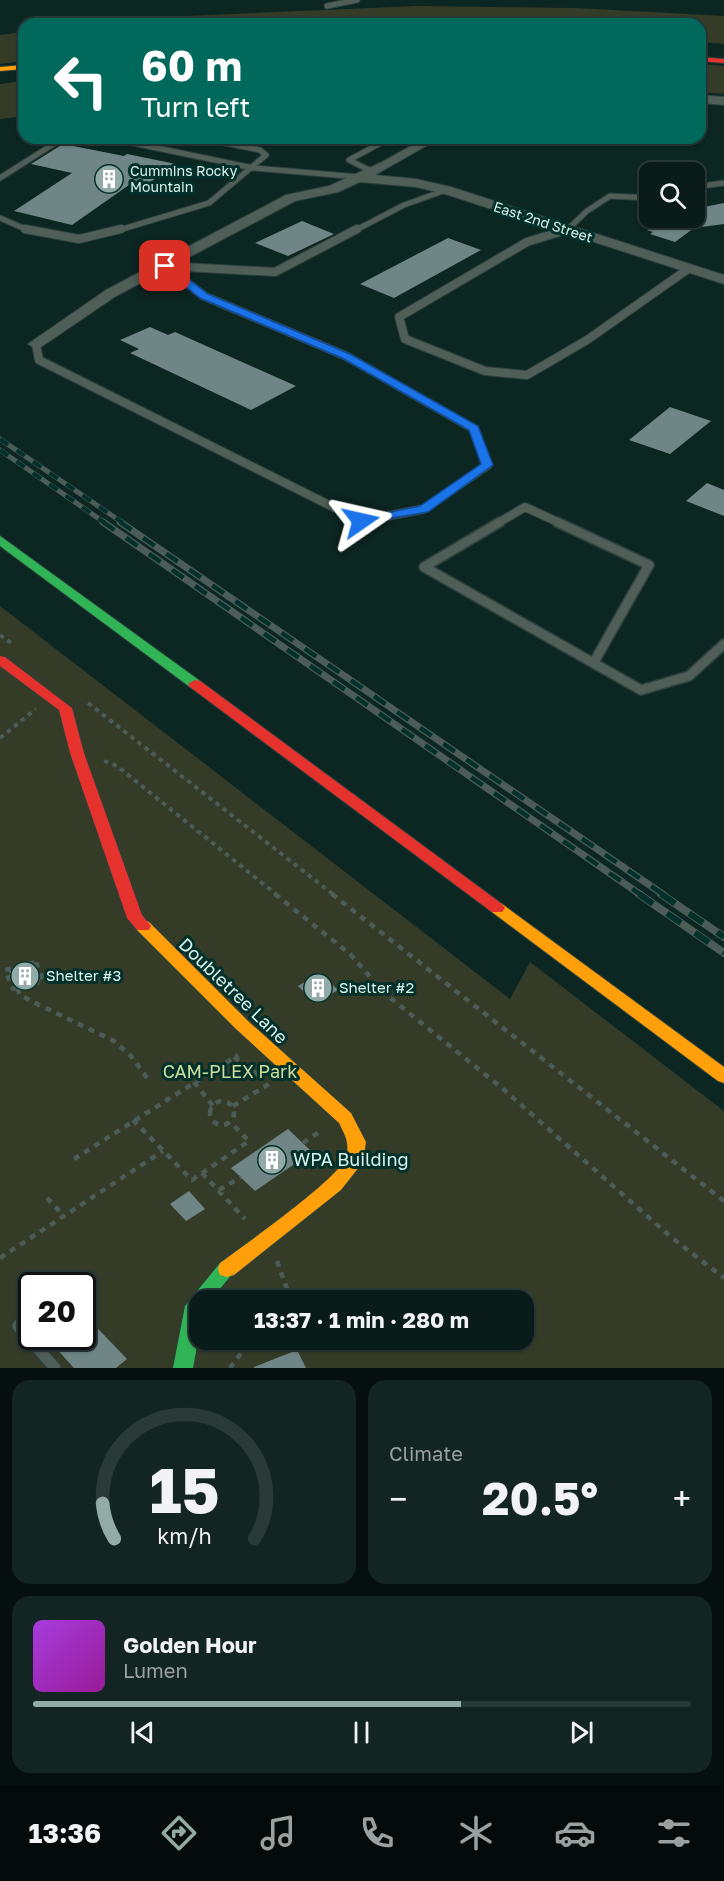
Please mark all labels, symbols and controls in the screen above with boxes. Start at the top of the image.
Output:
text: 60 m [141,40,242,90]
icon: left [42,42,120,120]
text: Turn left [141,91,250,123]
place label: Cummins Rocky Mountain [130,162,238,195]
map controls [639,162,705,228]
button: search [639,162,705,228]
building icon: Cummins Rocky Mountain [93,163,125,195]
street label: East 2nd Street [491,198,595,246]
pin [139,240,190,291]
icon: arrive [148,249,181,282]
position arrow [329,489,393,553]
street label: Doubletree Lane [175,933,293,1048]
building icon: Shelter #3 [9,960,41,992]
place label: Shelter #3 [46,966,121,984]
building icon: Shelter #2 [302,972,334,1004]
place label: Shelter #2 [339,978,414,996]
park label: CAM-PLEX Park [163,1060,297,1082]
building icon: WPA Building [256,1144,288,1176]
place label: WPA Building [293,1148,409,1170]
speed limit sign: 20 [18,1272,96,1350]
text: 13:37 · 1 min · 280 m [254,1306,469,1333]
text: Climate [389,1441,463,1465]
text: 15 [149,1452,219,1527]
text: 20.5° [482,1471,598,1525]
text: − [389,1479,407,1518]
text: + [673,1479,691,1518]
text: km/h [157,1523,211,1549]
text: Golden Hour [123,1631,257,1658]
text: Lumen [123,1658,188,1682]
icon: previous [126,1716,159,1749]
icon: pause [345,1716,378,1749]
icon: next [565,1716,598,1749]
icon: directions [158,1812,200,1854]
icon: music [257,1812,299,1854]
icon: phone [356,1812,398,1854]
icon: climate [455,1812,497,1854]
icon: car [554,1812,596,1854]
icon: filters [653,1812,695,1854]
text: 13:36 [29,1817,101,1849]

